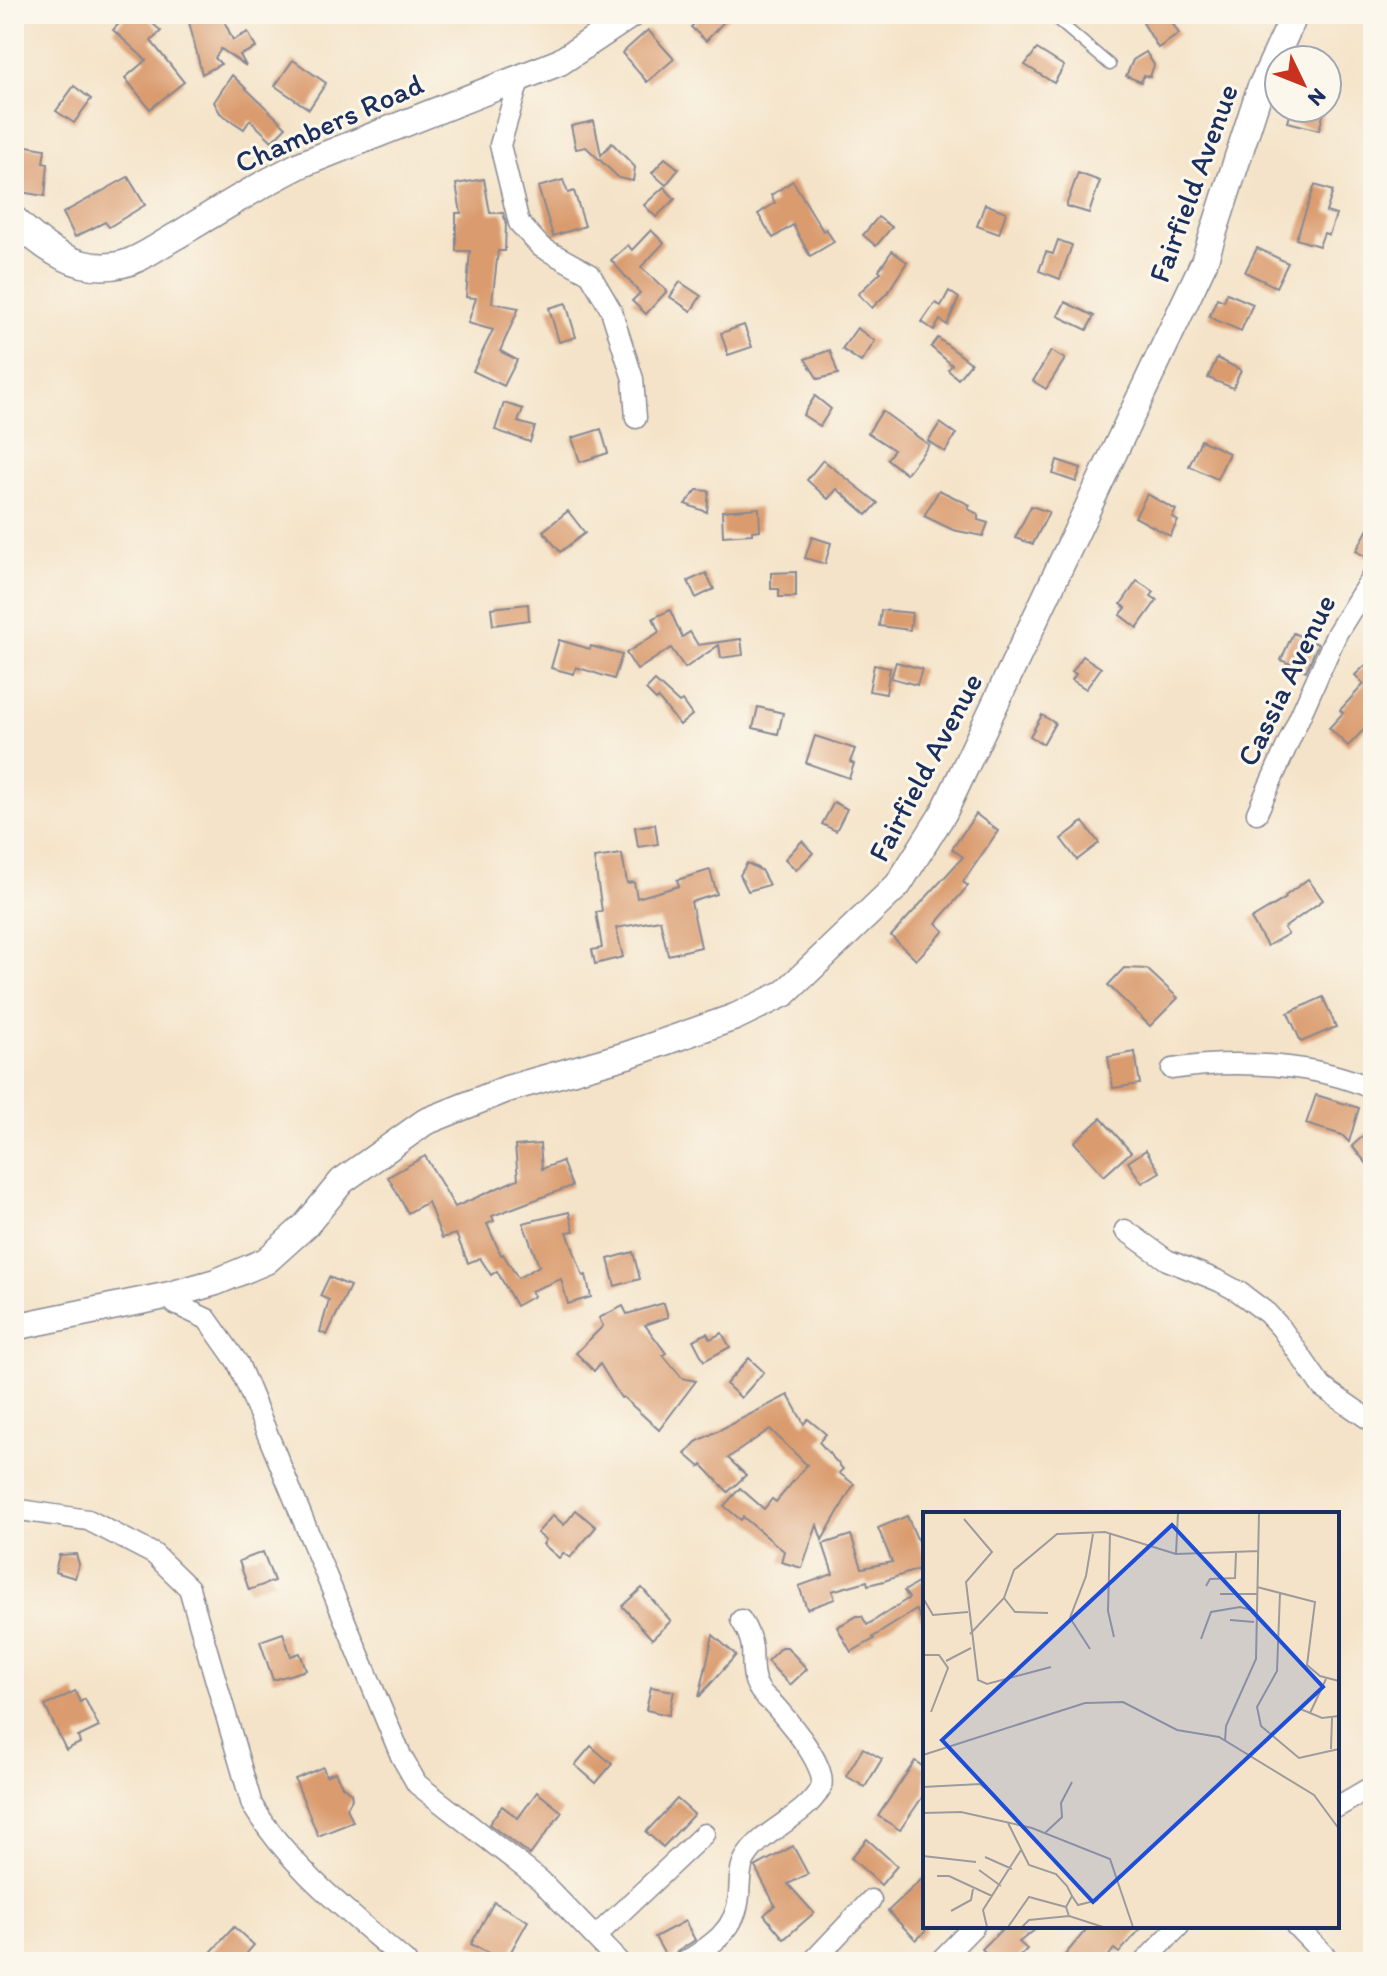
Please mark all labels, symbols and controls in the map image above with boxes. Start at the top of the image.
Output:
north arrow [1263,44,1343,124]
street label: Chambers Road [229,65,429,181]
street label: Fairfield Avenue [1140,79,1246,287]
text: N [1302,83,1332,112]
street label: Cassia Avenue [1228,588,1344,772]
street label: Fairfield Avenue [860,666,990,868]
inset map [923,1512,1339,1928]

